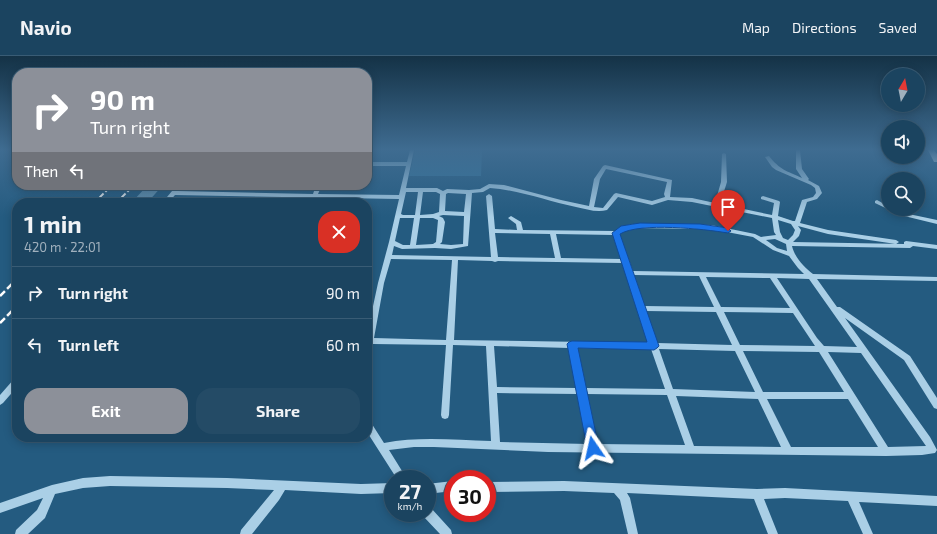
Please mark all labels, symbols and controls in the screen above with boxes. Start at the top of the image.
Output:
text: Navio [20,16,72,39]
text: Map [742,19,770,36]
text: Directions [792,19,857,36]
text: Saved [879,19,917,36]
north arrow [881,68,925,112]
map controls [881,68,925,216]
text: 90 m [90,82,155,116]
icon: right [24,84,76,136]
text: Turn right [90,116,170,138]
button: sound [881,120,925,164]
icon: left [66,160,88,182]
text: Then [24,162,58,180]
button: search [881,172,925,216]
pin [711,190,745,231]
icon: arrive [717,196,739,218]
text: 1 min [24,209,82,238]
button: close [318,211,360,253]
text: 420 m · 22:01 [24,239,101,255]
icon: right [24,282,46,304]
text: Turn right [58,284,128,302]
text: 90 m [326,284,360,302]
icon: left [24,334,46,356]
text: Turn left [58,336,119,354]
text: 60 m [326,336,360,354]
button: Exit [24,388,188,434]
button: Share [196,388,360,434]
position arrow [572,427,614,469]
speed limit sign: 30 [444,470,496,522]
text: 27 [399,479,421,503]
text: km/h [398,500,422,512]

